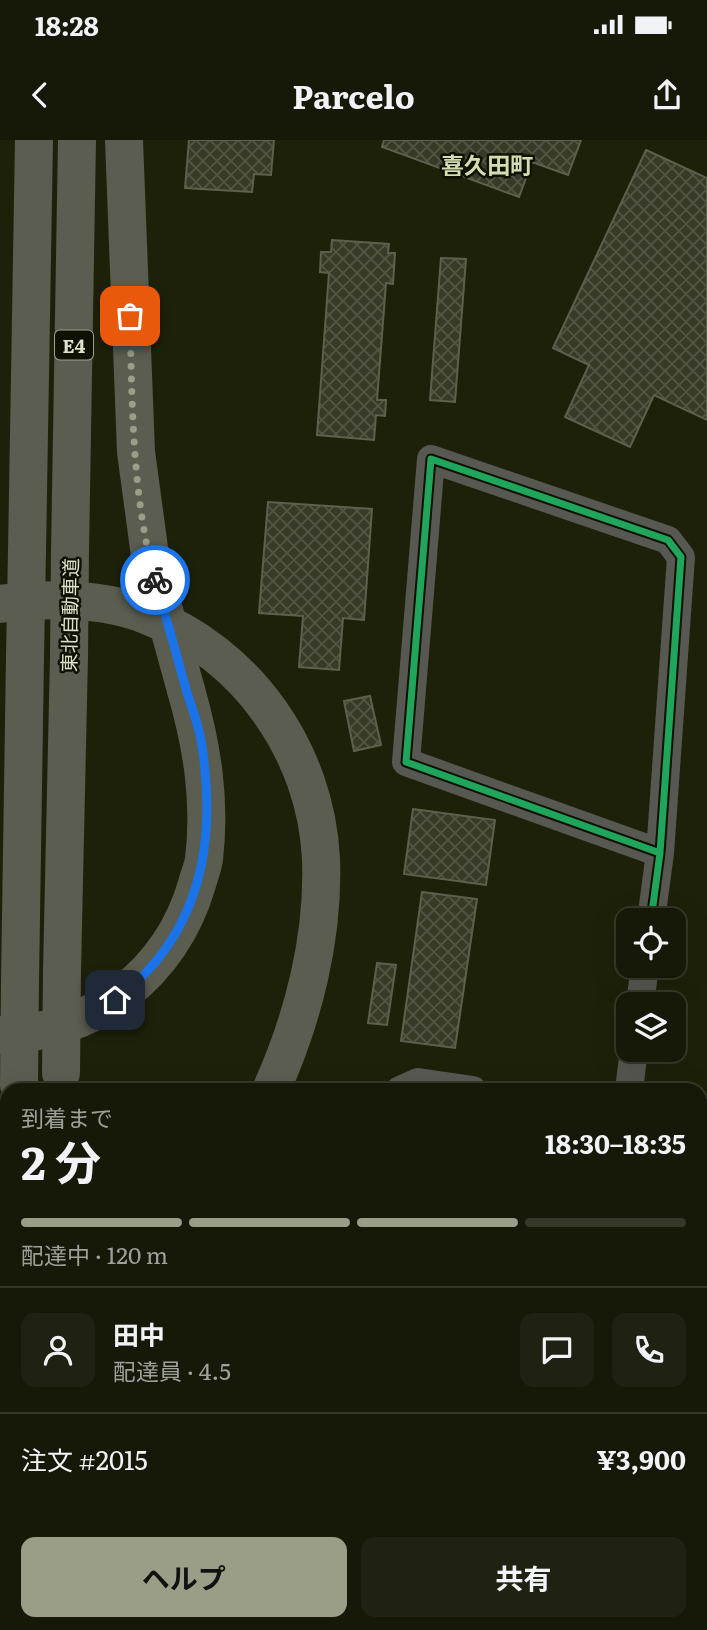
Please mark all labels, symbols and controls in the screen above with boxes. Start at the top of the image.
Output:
text: 18:28 [35,5,99,44]
text: Parcelo [292,71,415,119]
icon: back [21,76,59,114]
icon: share [648,76,686,114]
district label: 喜久田町 [441,147,533,181]
pin [100,286,160,346]
icon: bag [111,297,149,335]
road number: E4 [55,330,93,360]
courier [120,545,190,615]
street label: 東北自動車道 [54,558,84,672]
icon: bike [136,561,174,599]
map controls [616,908,686,1062]
button: locate [616,908,686,978]
pin [85,970,145,1030]
icon: home [96,981,134,1019]
button: layers [616,992,686,1062]
text: 到着まで [21,1100,113,1134]
text: 18:30–18:35 [545,1123,686,1162]
text: 2 分 [21,1126,101,1194]
text: 配達中 · 120 m [21,1237,168,1271]
button: person [21,1313,95,1387]
button: chat [520,1313,594,1387]
button: phone [612,1313,686,1387]
text: 田中 [113,1314,165,1353]
text: 配達員 · 4.5 [113,1353,231,1387]
text: 注文 #2015 [21,1439,148,1478]
text: ¥3,900 [597,1439,686,1478]
button: ヘルプ [21,1537,347,1617]
button: 共有 [361,1537,686,1617]

